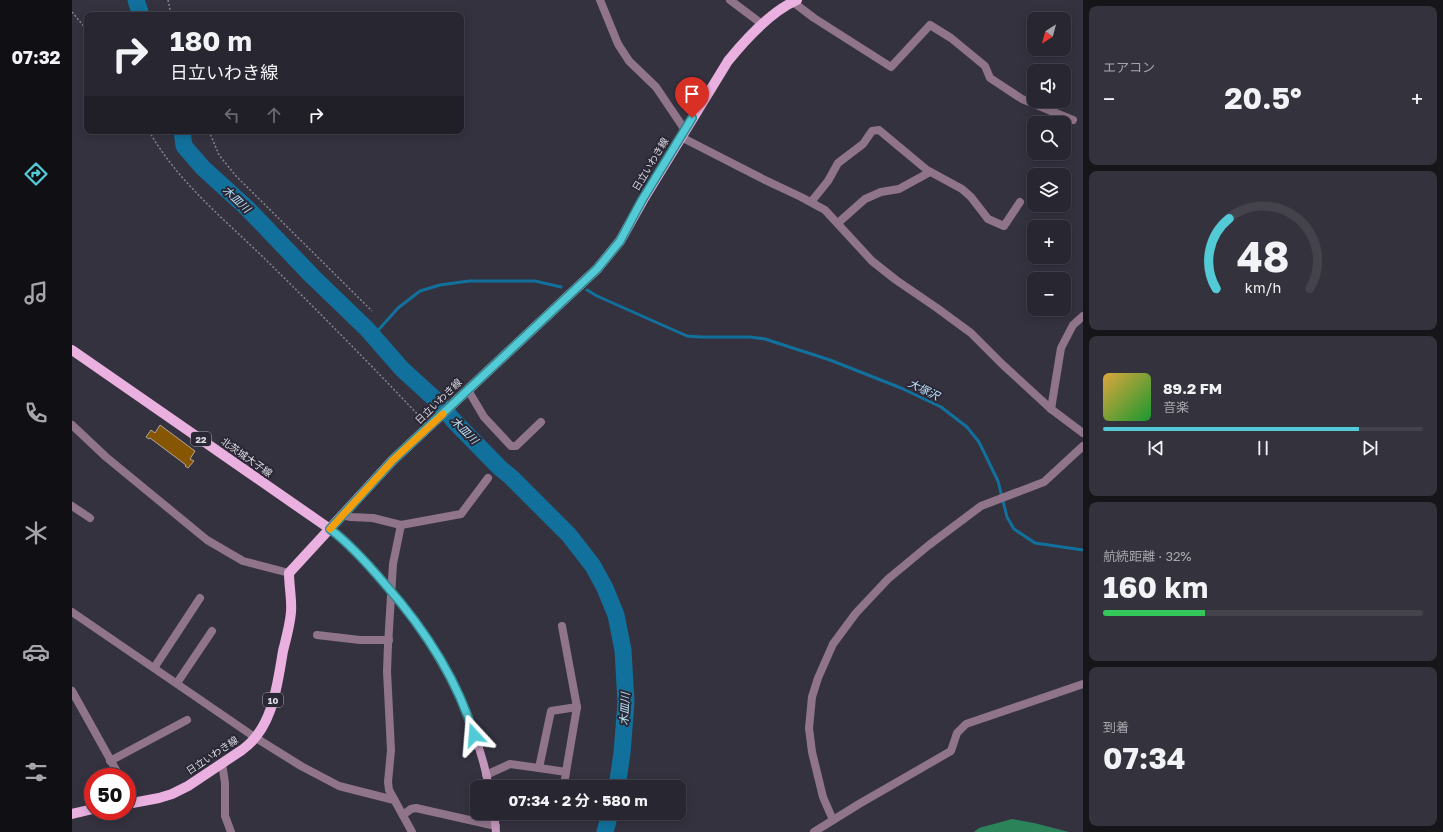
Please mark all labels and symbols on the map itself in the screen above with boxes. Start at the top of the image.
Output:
north arrow [1027,12,1071,56]
pin [675,77,709,118]
street label: 日立いわき線 [629,135,671,193]
water label: 木皿川 [220,183,254,216]
street label: 日立いわき線 [412,376,464,426]
water label: 大塚沢 [906,376,943,403]
water label: 木皿川 [449,414,482,447]
road number: 22 [191,432,211,446]
street label: 北茨城大子線 [219,435,275,479]
water label: 木皿川 [617,691,631,726]
road number: 10 [263,693,283,707]
position arrow [453,714,495,756]
street label: 日立いわき線 [184,733,240,777]
speed limit sign: 50 [84,768,136,820]

